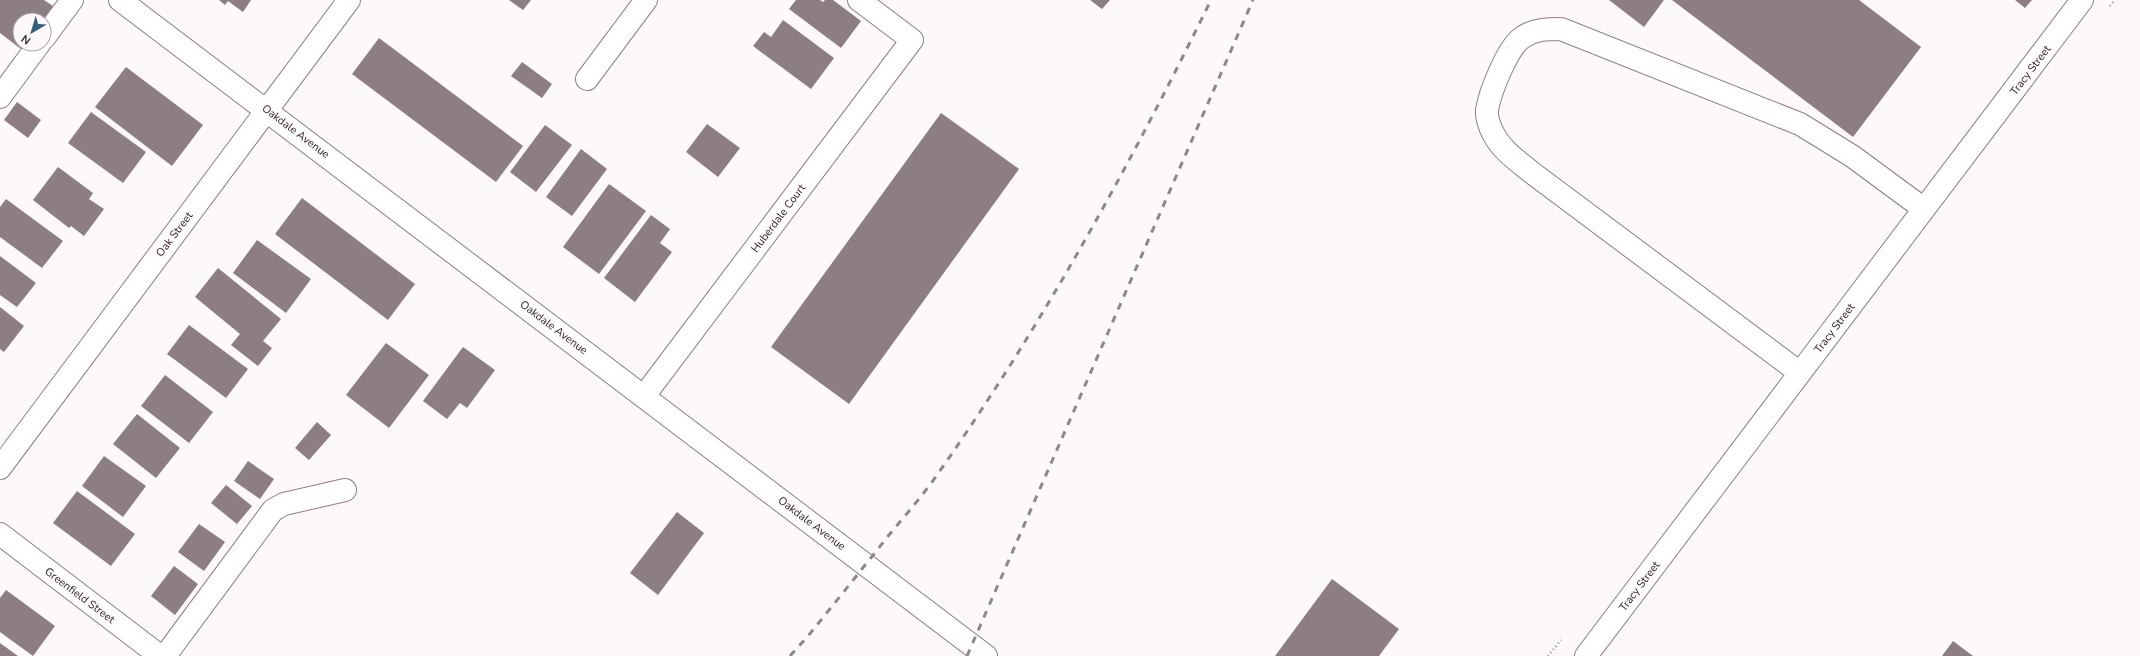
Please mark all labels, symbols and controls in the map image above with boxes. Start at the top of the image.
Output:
north arrow [12,12,52,52]
text: N [18,31,34,48]
street label: Tracy Street [2007,42,2054,98]
street label: Oakdale Avenue [259,101,333,162]
street label: Huberdale Court [748,181,809,256]
street label: Oak Street [153,209,196,260]
street label: Oakdale Avenue [517,297,591,358]
street label: Tracy Street [1811,300,1858,356]
street label: Oakdale Avenue [775,493,849,554]
street label: Tracy Street [1616,558,1663,614]
street label: Greenfield Street [42,564,118,627]

